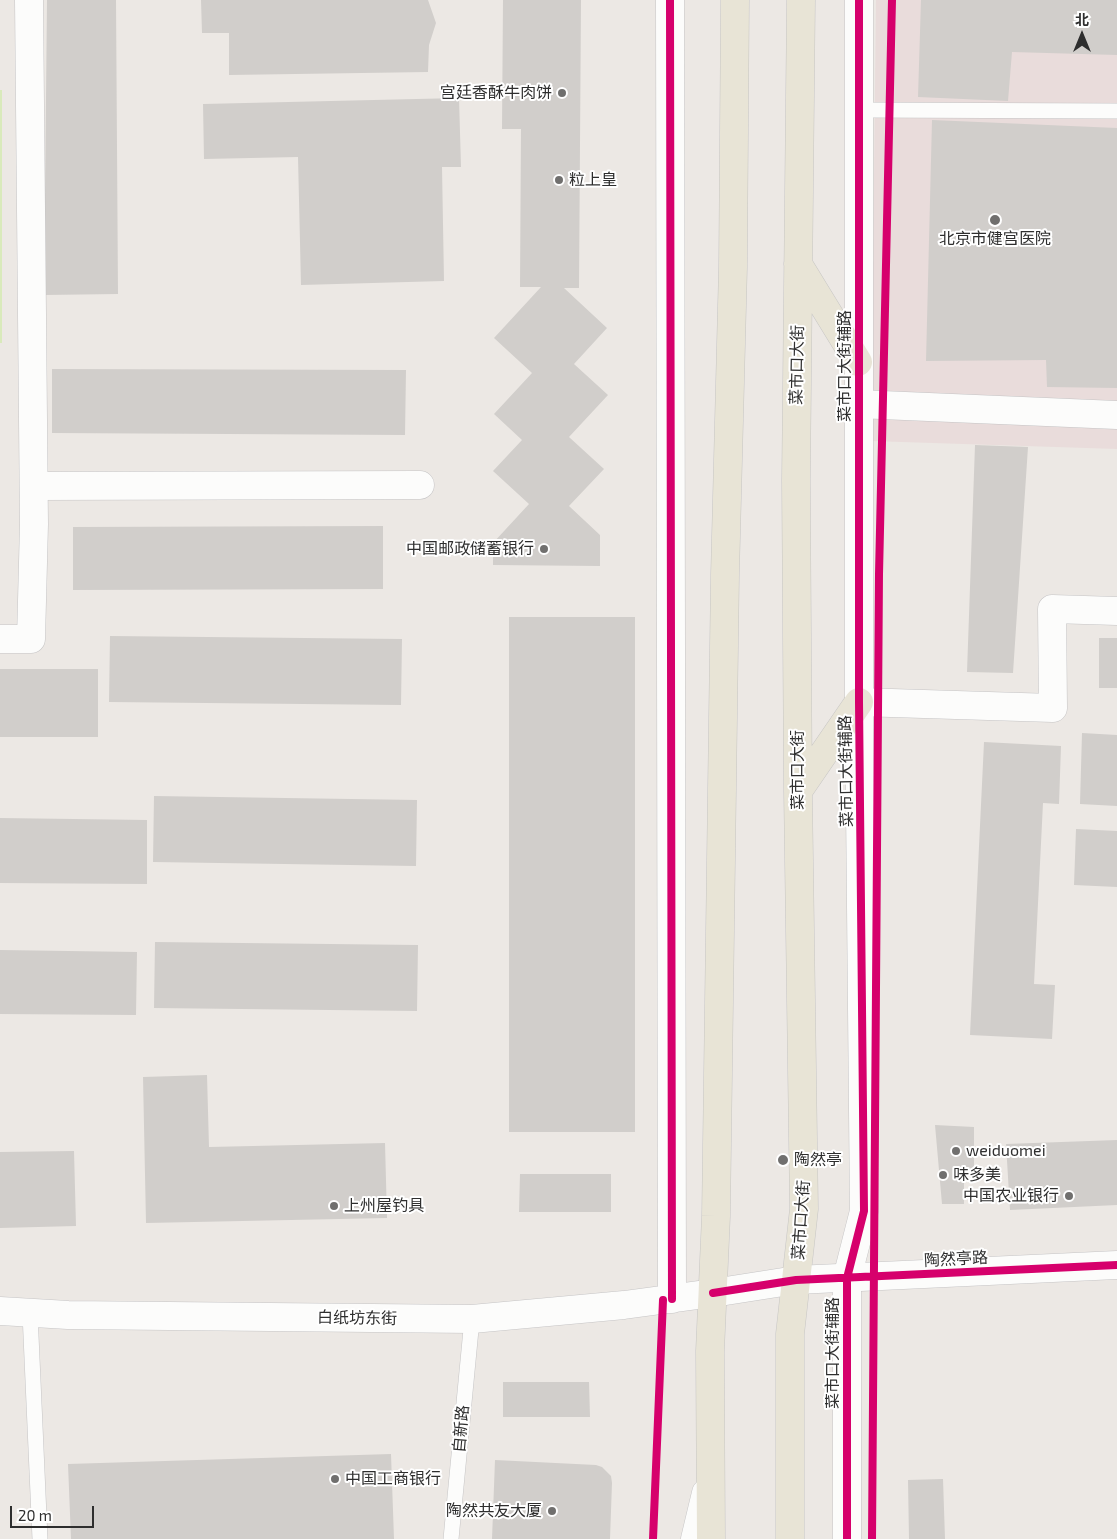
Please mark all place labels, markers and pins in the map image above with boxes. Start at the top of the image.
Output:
place label: 宫廷香酥牛肉饼 [440,83,552,103]
marker: 宫廷香酥牛肉饼 [556,87,568,99]
place label: 粒上皇 [569,170,617,190]
marker: 粒上皇 [553,174,565,186]
marker: 北京市健宫医院 [988,213,1002,227]
place label: 北京市健宫医院 [939,229,1051,249]
place label: 中国邮政储蓄银行 [406,539,534,559]
marker: 中国邮政储蓄银行 [538,543,550,555]
place label: weiduomei [966,1141,1046,1161]
marker: weiduomei [950,1145,962,1157]
place label: 陶然亭 [794,1150,842,1170]
marker: 陶然亭 [776,1153,790,1167]
place label: 味多美 [953,1165,1001,1185]
marker: 味多美 [937,1169,949,1181]
place label: 中国农业银行 [963,1186,1059,1206]
marker: 中国农业银行 [1063,1190,1075,1202]
place label: 上州屋钓具 [344,1196,424,1216]
marker: 上州屋钓具 [328,1200,340,1212]
place label: 中国工商银行 [345,1469,441,1489]
marker: 中国工商银行 [329,1473,341,1485]
place label: 陶然共友大厦 [446,1501,542,1521]
marker: 陶然共友大厦 [546,1505,558,1517]

